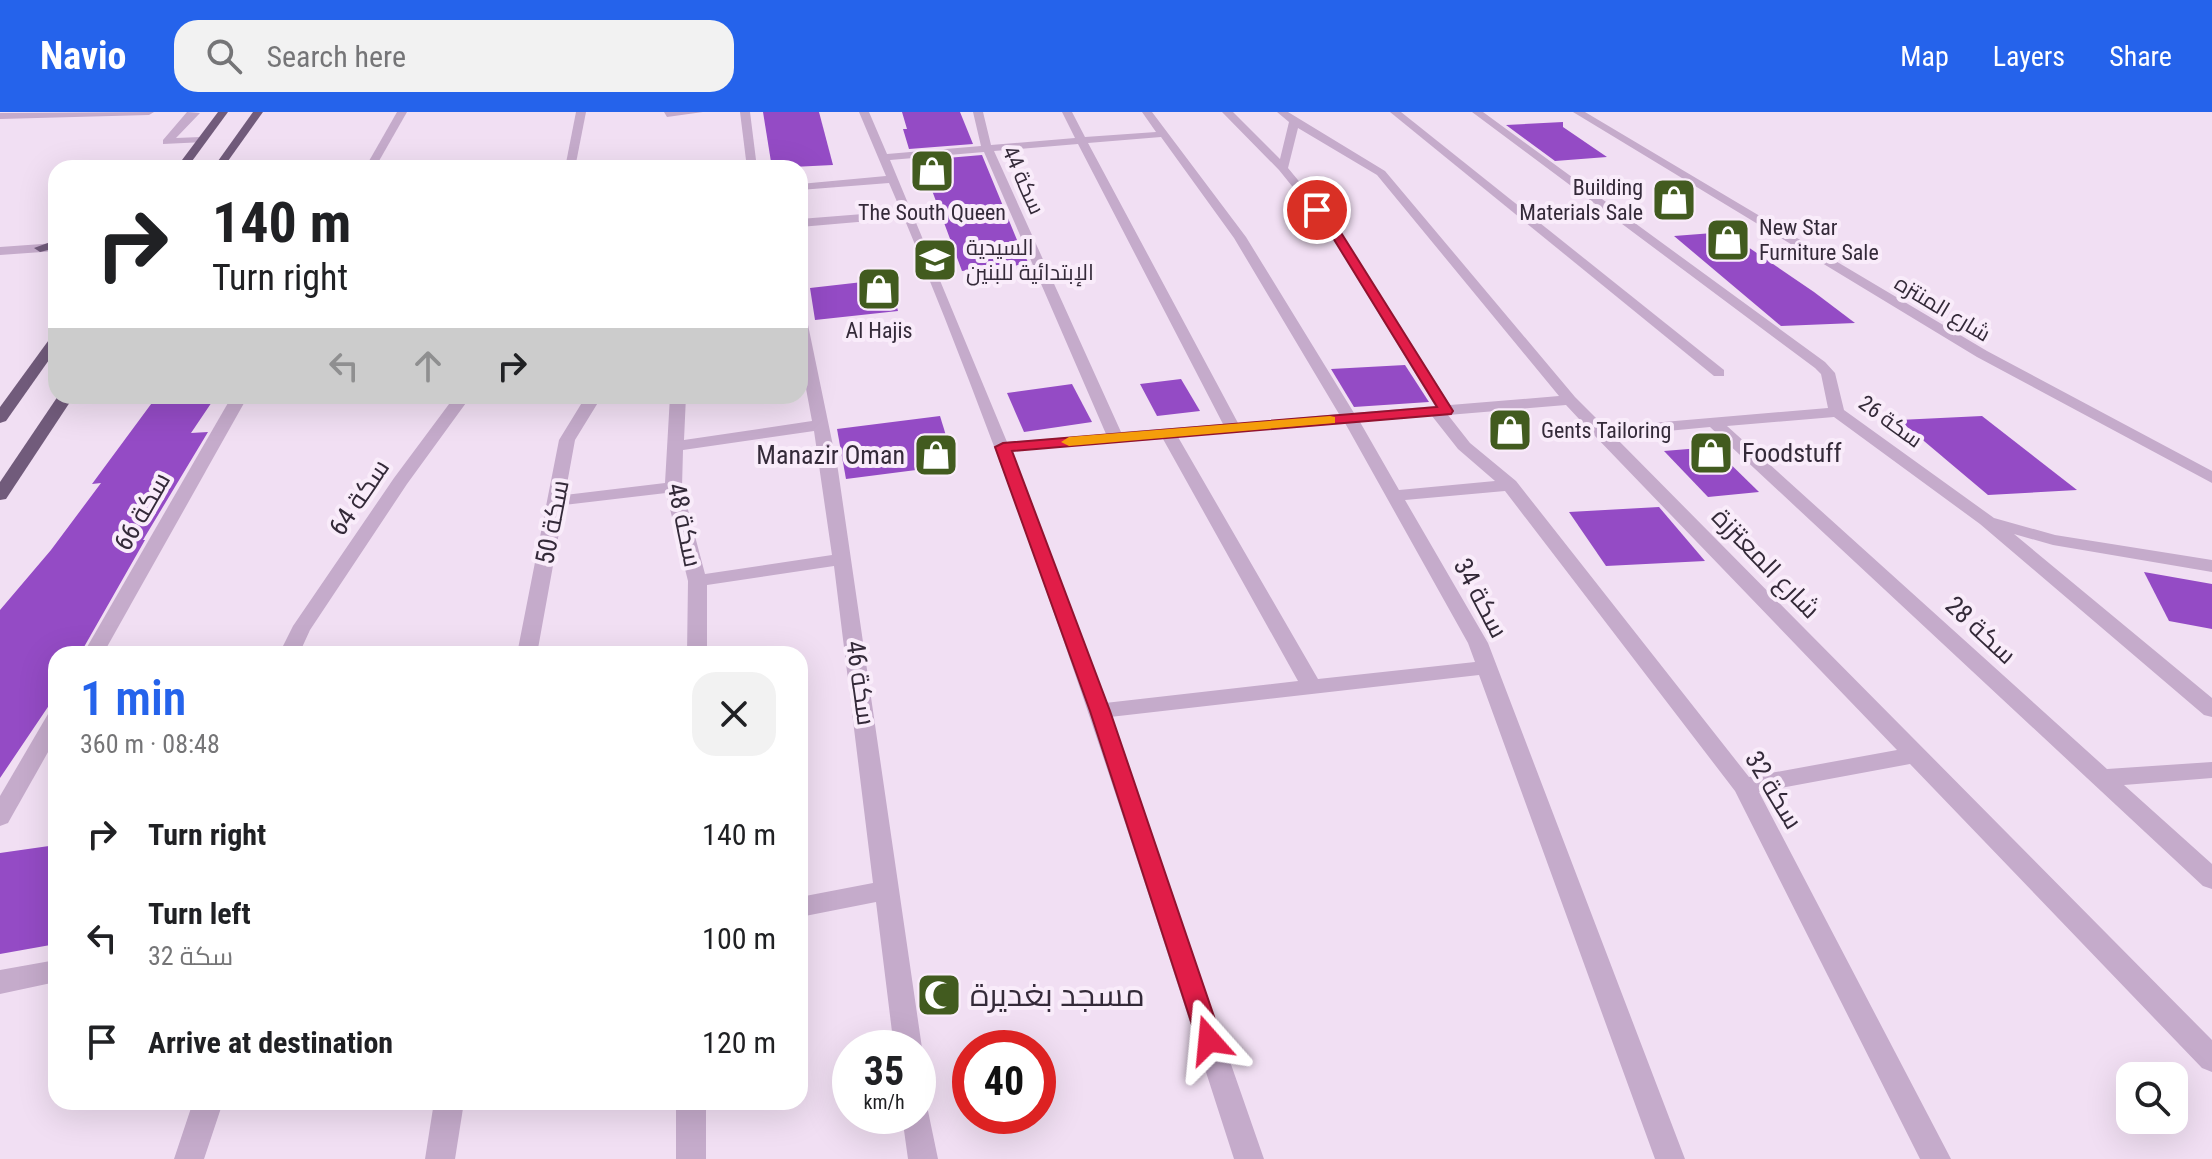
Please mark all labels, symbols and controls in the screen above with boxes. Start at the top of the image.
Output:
search box [174,20,734,92]
text: Navio [40,34,126,78]
icon: search [202,34,246,78]
text: Search here [266,39,406,74]
text: Map [1900,40,1949,73]
text: Layers [1993,40,2065,73]
text: Share [2109,40,2172,73]
street label: سكة 44 [997,142,1050,218]
shop icon: The South Queen [908,147,956,195]
place label: Building Materials Sale [1519,175,1643,225]
pin [1283,176,1351,244]
shop icon: Building Materials Sale [1650,176,1698,224]
icon: arrive [1295,188,1339,232]
text: 140 m [212,190,351,256]
icon: right [80,192,184,296]
place label: The South Queen [858,200,1006,225]
place label: New Star Furniture Sale [1759,215,1879,265]
shop icon: New Star Furniture Sale [1704,216,1752,264]
place label: السيدية الإبتدائية للبنين [966,235,1094,287]
school or university icon: السيدية الإبتدائية للبنين [911,236,959,284]
text: Turn right [212,257,348,299]
shop icon: Al Hajis [855,265,903,313]
street label: شارع المنتزه [1889,270,1995,348]
place label: Al Hajis [846,318,912,343]
icon: left [322,344,366,388]
icon: ahead [406,344,450,388]
icon: right [490,344,534,388]
street label: سكة 26 [1854,390,1927,453]
shop icon: Gents Tailoring [1486,406,1534,454]
place label: Gents Tailoring [1541,418,1671,443]
shop icon: Foodstuff [1687,429,1735,477]
shop icon: Manazir Oman [912,431,960,479]
place label: Foodstuff [1742,438,1842,468]
place label: Manazir Oman [756,440,905,470]
street label: سكة 64 [323,453,395,541]
street label: سكة 66 [108,467,176,555]
street label: سكة 50 [529,477,575,567]
street label: سكة 48 [661,480,709,570]
street label: شارع المعتززة [1704,501,1826,626]
street label: سكة 34 [1448,553,1514,643]
street label: سكة 28 [1940,590,2022,670]
street label: سكة 46 [840,639,882,727]
text: 1 min [80,670,186,727]
button: close [692,672,776,756]
text: 360 m · 08:48 [80,729,220,759]
street label: سكة 32 [1739,746,1809,834]
icon: right [80,812,124,856]
text: Turn right [148,817,266,852]
text: 140 m [702,817,776,852]
text: Turn left [148,896,251,931]
icon: left [80,916,124,960]
text: 100 m [702,921,776,956]
text: سكة 32 [148,941,233,971]
mosque icon: مسجد بغديرة [915,971,963,1019]
place label: مسجد بغديرة [970,976,1145,1014]
position arrow [1167,998,1251,1082]
icon: arrive [80,1020,124,1064]
text: Arrive at destination [148,1025,393,1060]
text: 120 m [702,1025,776,1060]
speed limit sign: 40 [952,1030,1056,1134]
text: 35 [864,1048,904,1095]
map controls [2116,1062,2188,1134]
button: search [2116,1062,2188,1134]
text: km/h [863,1090,905,1114]

